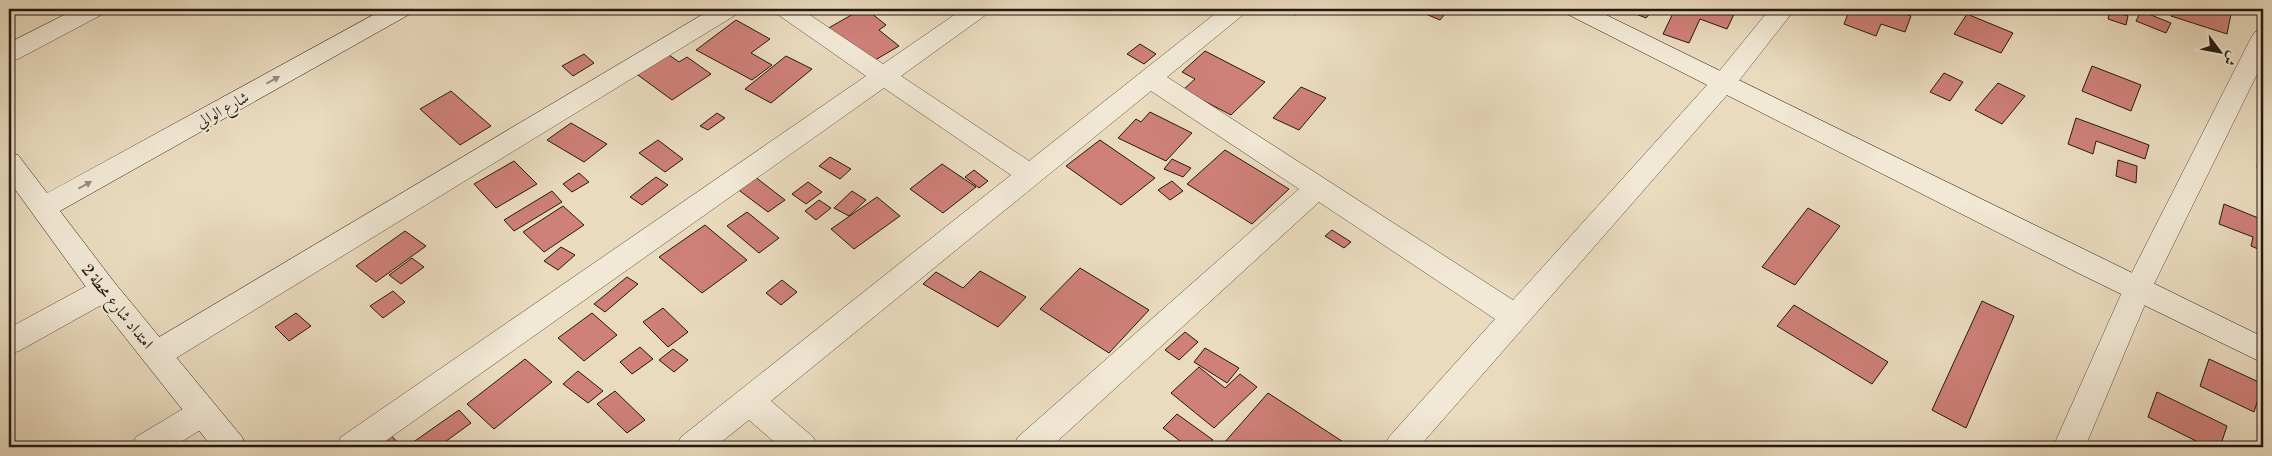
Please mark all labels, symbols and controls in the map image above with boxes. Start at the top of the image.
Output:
north arrow [2194,28,2244,78]
text: ش [2219,48,2241,69]
one-way arrow [267,76,280,85]
street label: شارع الوالي [192,87,254,135]
one-way arrow [79,180,92,189]
street label: امتداد شارع محطة 2 [75,260,157,355]

